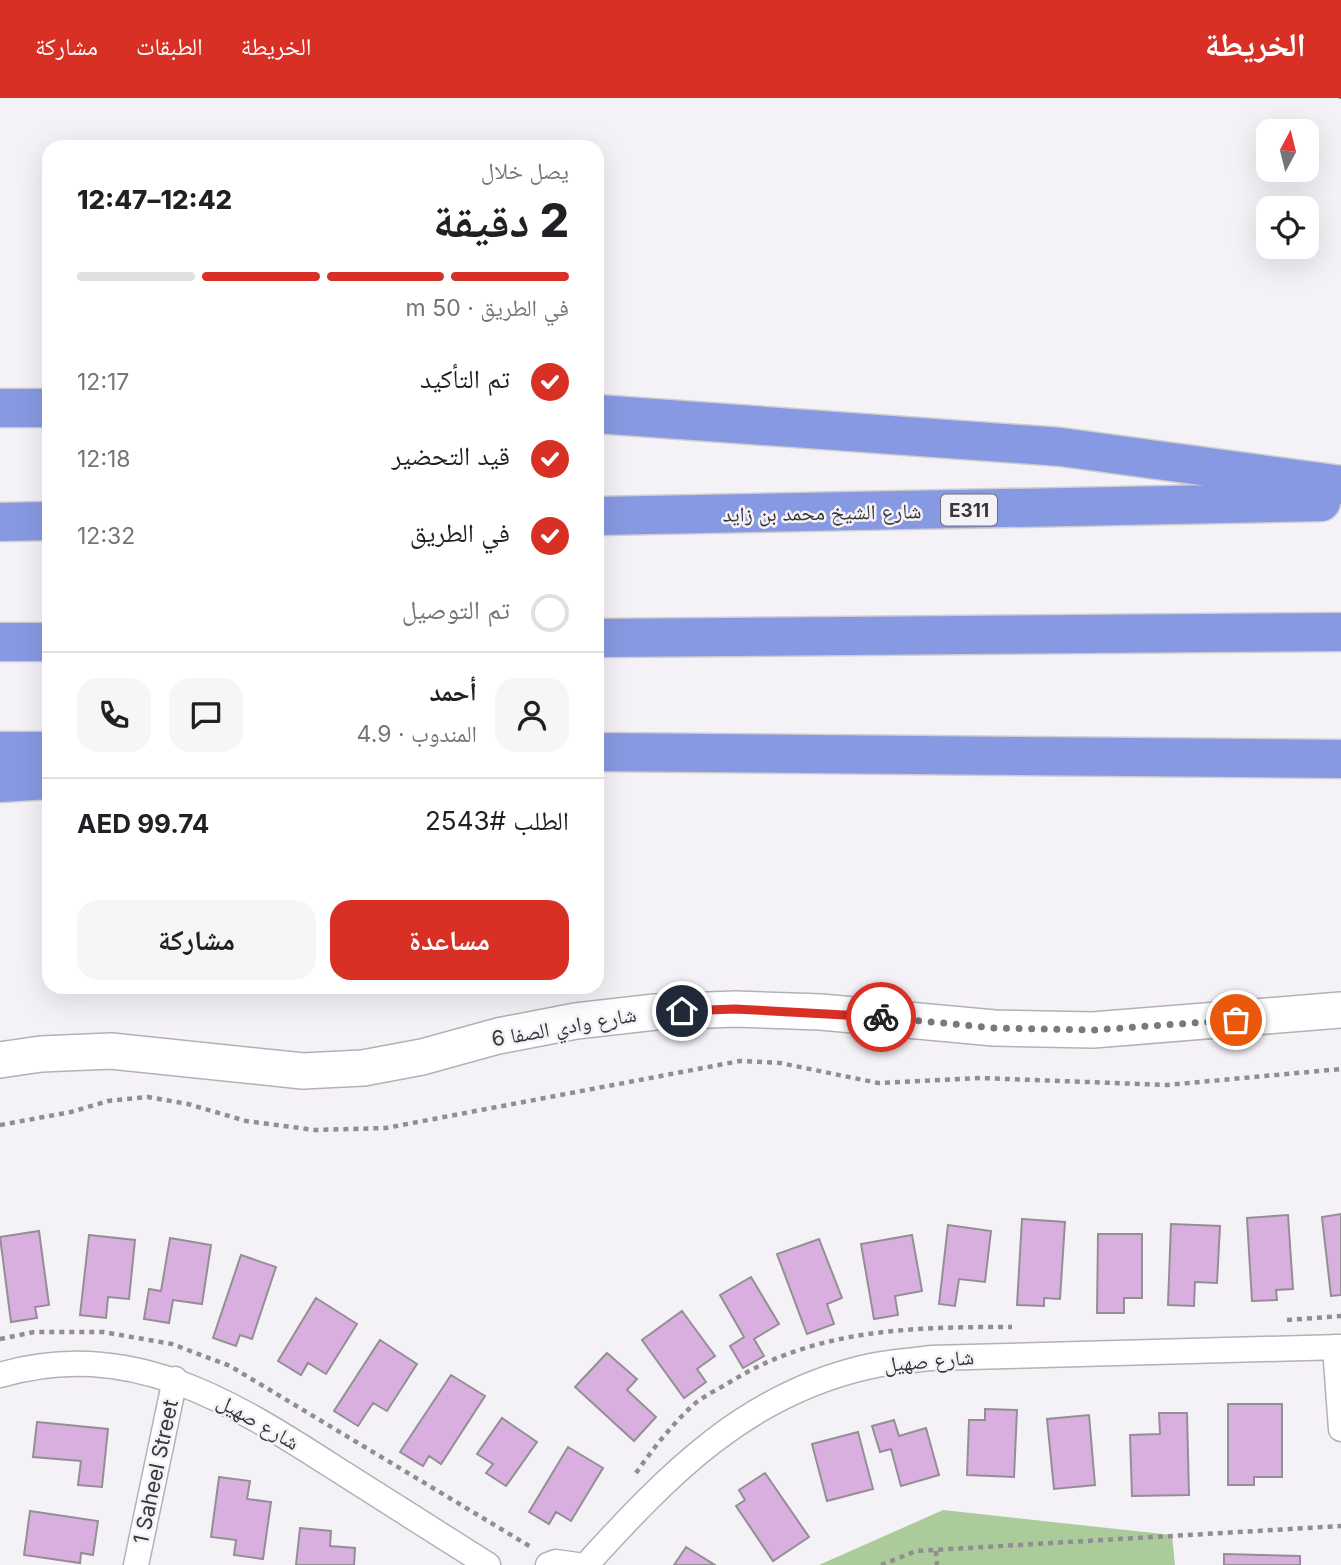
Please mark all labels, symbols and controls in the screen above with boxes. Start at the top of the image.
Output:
text: الخريطة [1205,24,1306,64]
text: مشاركة [35,32,98,61]
text: الطبقات [136,32,203,61]
text: الخريطة [241,32,311,61]
north arrow [1256,119,1320,182]
map controls [1256,119,1319,259]
text: يصل خلال [481,157,569,185]
text: 12:42–12:47 [77,184,232,215]
text: 2 دقيقة [433,192,569,248]
button: locate [1256,196,1319,259]
text: في الطريق · 50 m [406,294,569,322]
text: تم التأكيد [420,363,510,394]
icon: check [531,363,569,401]
text: 12:17 [77,368,129,396]
text: قيد التحضير [392,440,510,471]
icon: check [531,440,569,478]
text: 12:18 [77,445,131,473]
road number: E311 [941,494,997,526]
street label: شارع الشيخ محمد بن زايد [722,498,922,528]
text: في الطريق [410,517,510,548]
icon: check [531,517,569,555]
text: 12:32 [77,522,135,550]
text: تم التوصيل [402,594,510,625]
text: أحمد [429,676,477,707]
button: phone [77,678,151,752]
button: chat [169,678,243,752]
button: person [495,678,569,752]
text: المندوب · 4.9 [357,720,477,748]
text: الطلب #2543 [425,805,569,836]
text: AED 99.74 [77,808,209,839]
button: مشاركة [77,900,316,980]
button: مساعدة [330,900,569,980]
pin [652,981,712,1041]
courier [846,982,916,1052]
pin [1206,990,1266,1050]
icon: home [663,992,701,1030]
icon: bike [862,998,900,1036]
street label: شارع وادي الصفا 6 [490,1001,639,1056]
icon: bag [1217,1001,1255,1039]
street label: شارع صهيل [883,1344,975,1378]
street label: شارع صهيل [212,1388,304,1456]
street label: 1 Saheel Street [128,1397,183,1546]

